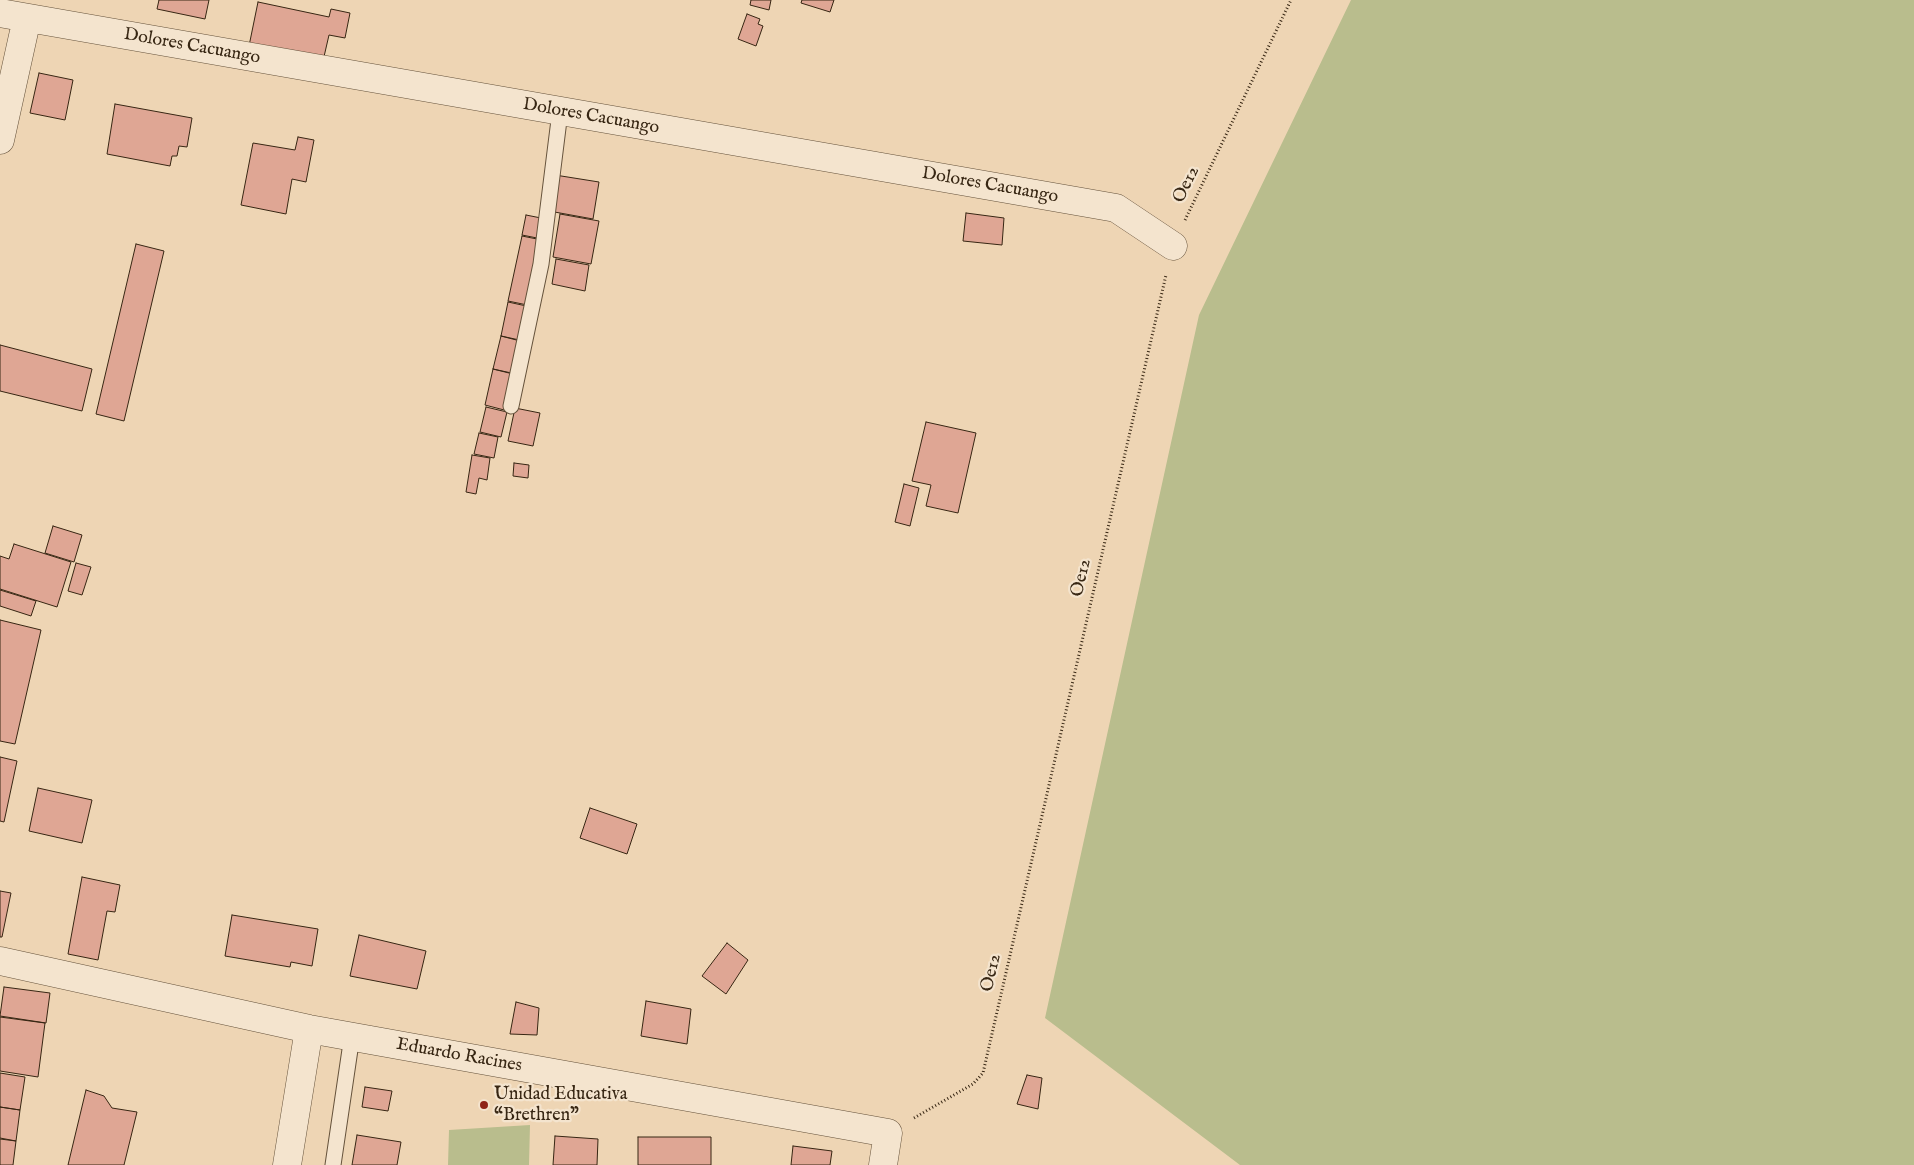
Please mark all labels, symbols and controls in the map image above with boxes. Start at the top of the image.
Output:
street label: Dolores Cacuango [122,24,262,70]
street label: Dolores Cacuango [521,94,661,140]
street label: Dolores Cacuango [920,163,1060,209]
street label: Oe12 [1169,163,1205,207]
street label: Oe12 [1067,557,1097,599]
street label: Oe12 [977,952,1007,994]
street label: Eduardo Racines [395,1034,523,1078]
place label: Unidad Educativa “Brethren” [494,1084,628,1126]
marker: Unidad Educativa “Brethren” [478,1099,490,1111]

